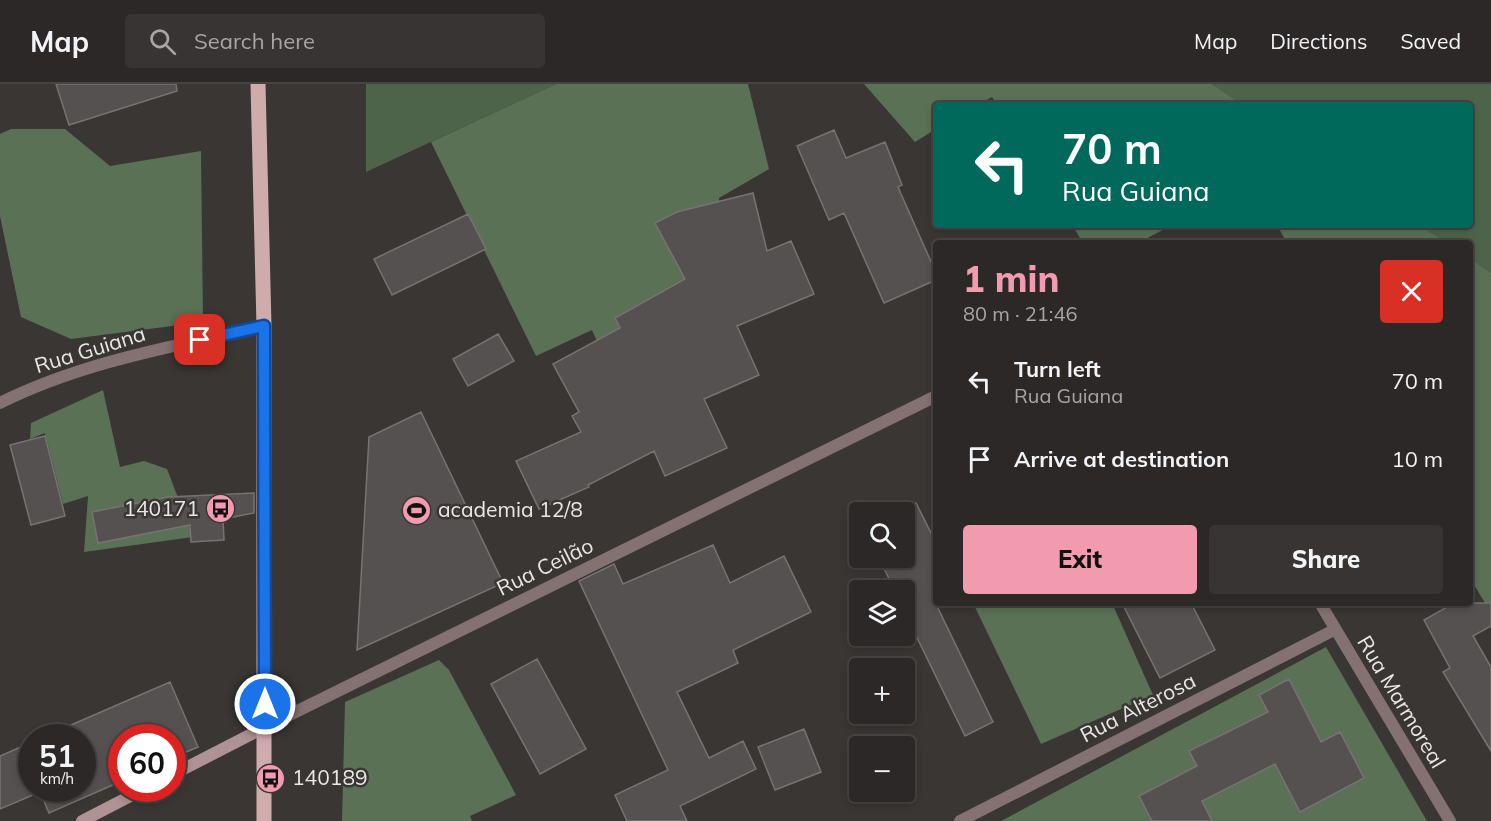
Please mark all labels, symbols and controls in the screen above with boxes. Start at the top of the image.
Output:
search box [125,14,545,68]
text: Map [30,24,89,59]
icon: search [146,25,179,58]
text: Search here [194,27,315,55]
text: Map [1194,28,1237,54]
text: Directions [1270,28,1367,54]
text: Saved [1400,28,1461,54]
text: 70 m [1062,122,1162,175]
icon: left [963,126,1041,204]
text: Rua Guiana [1062,174,1209,208]
text: 1 min [963,256,1059,301]
button: close [1380,260,1443,323]
text: 80 m · 21:46 [963,301,1077,326]
pin [174,314,225,365]
street label: Rua Guiana [31,320,148,378]
icon: arrive [183,323,216,356]
text: Turn left [1014,355,1101,383]
icon: left [963,365,996,398]
text: 70 m [1392,367,1443,395]
text: Rua Guiana [1014,383,1123,408]
icon: arrive [963,443,996,476]
text: Arrive at destination [1014,445,1229,473]
text: 10 m [1392,445,1443,473]
bus stop icon: 140171 [204,493,236,525]
sports icon: academia 12/8 [401,494,433,526]
place label: 140171 [123,495,199,521]
place label: academia 12/8 [438,496,583,522]
map controls [849,502,915,802]
button: search [849,502,915,568]
button: Exit [963,525,1197,594]
button: Share [1209,525,1443,594]
street label: Rua Ceilão [492,532,597,601]
button: layers [849,580,915,646]
street label: Rua Marmoreal [1352,631,1452,772]
button: + [849,658,915,724]
street label: Rua Alterosa [1075,667,1200,747]
position arrow [233,672,297,736]
speed limit sign: 60 [108,724,186,802]
button: − [849,736,915,802]
text: 51 [39,737,75,775]
bus stop icon: 140189 [255,762,287,794]
place label: 140189 [292,764,368,790]
text: km/h [40,769,74,788]

